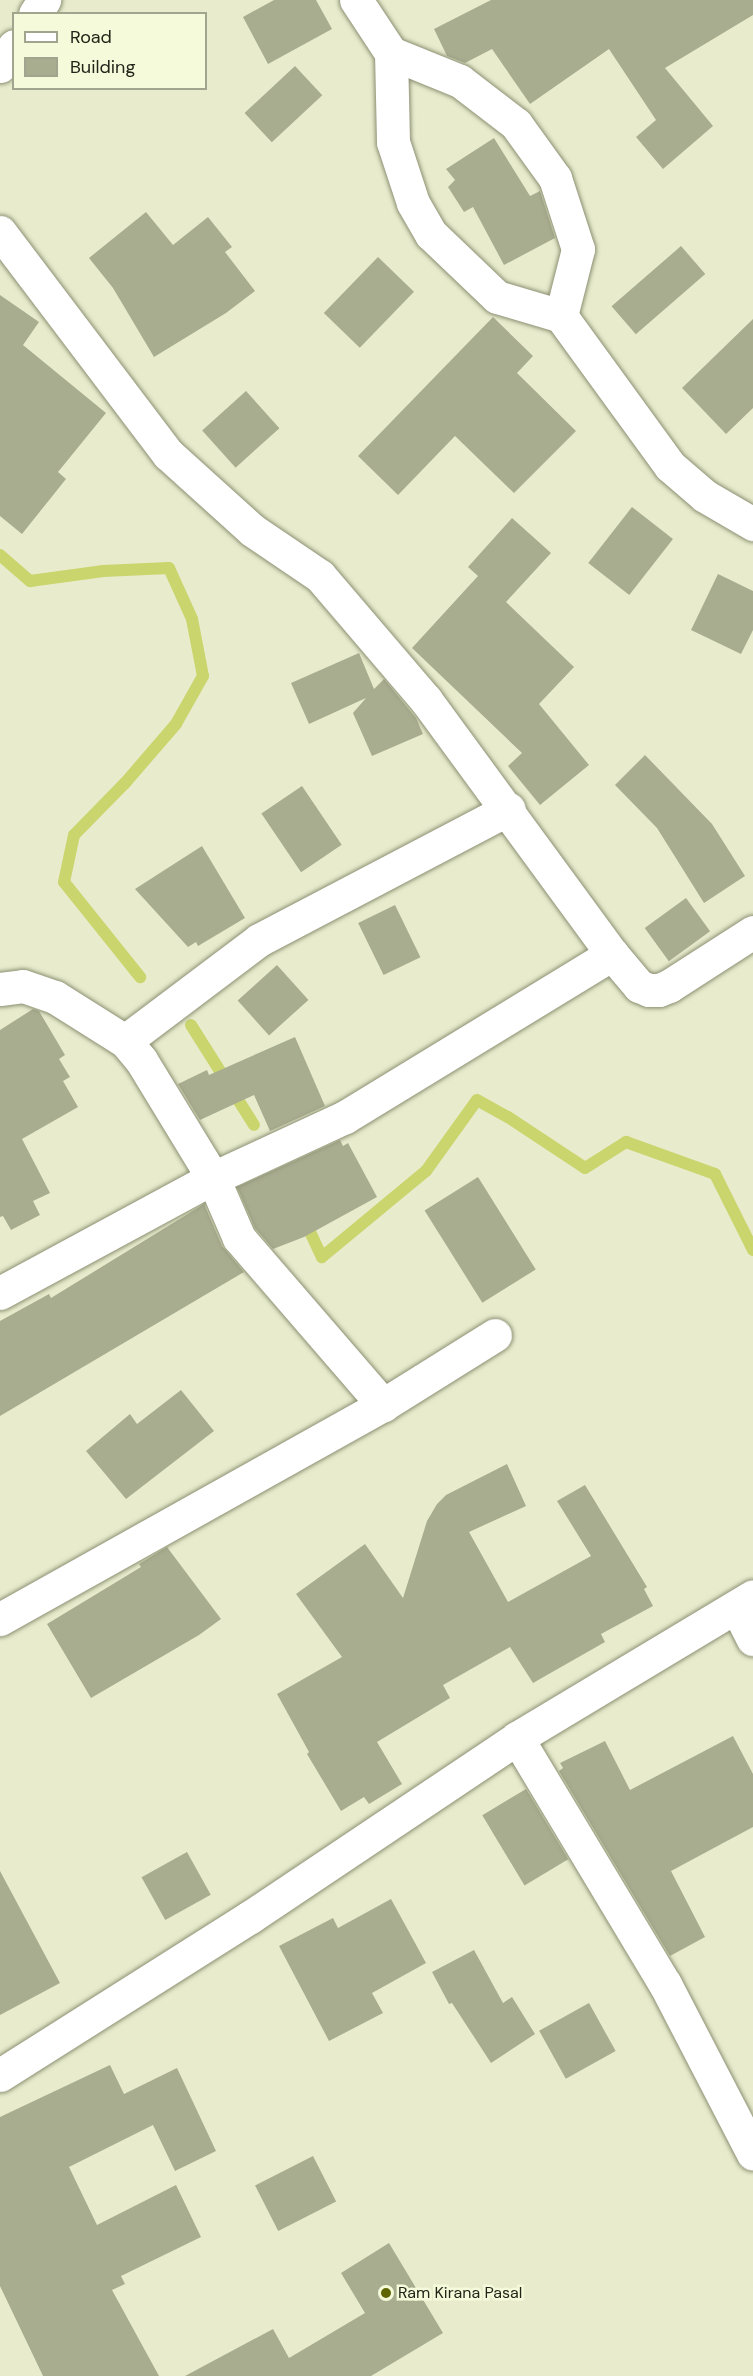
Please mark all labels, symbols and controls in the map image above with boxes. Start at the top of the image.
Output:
legend [12,12,207,90]
text: Road [70,25,112,49]
text: Building [70,55,135,79]
place label: Ram Kirana Pasal [398,2283,522,2303]
marker: Ram Kirana Pasal [379,2286,393,2300]

